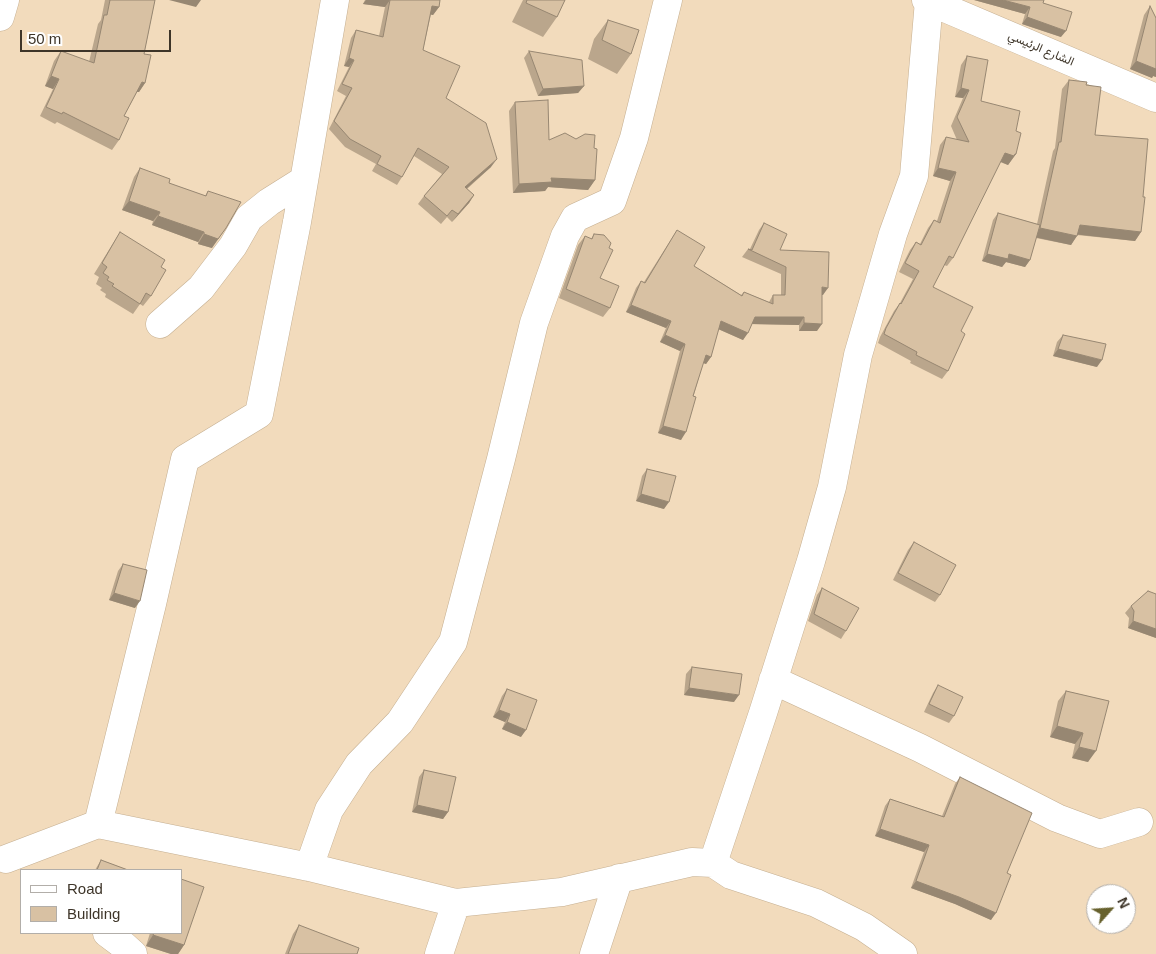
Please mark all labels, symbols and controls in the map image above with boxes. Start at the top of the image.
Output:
scale bar [22,20,174,52]
street label: الشارع الرئيسي [1006,29,1076,69]
text: 50 m [28,30,61,47]
legend [20,869,182,934]
text: Road [67,880,103,897]
north arrow [1086,884,1136,934]
text: N [1114,895,1133,911]
text: Building [67,905,120,922]

